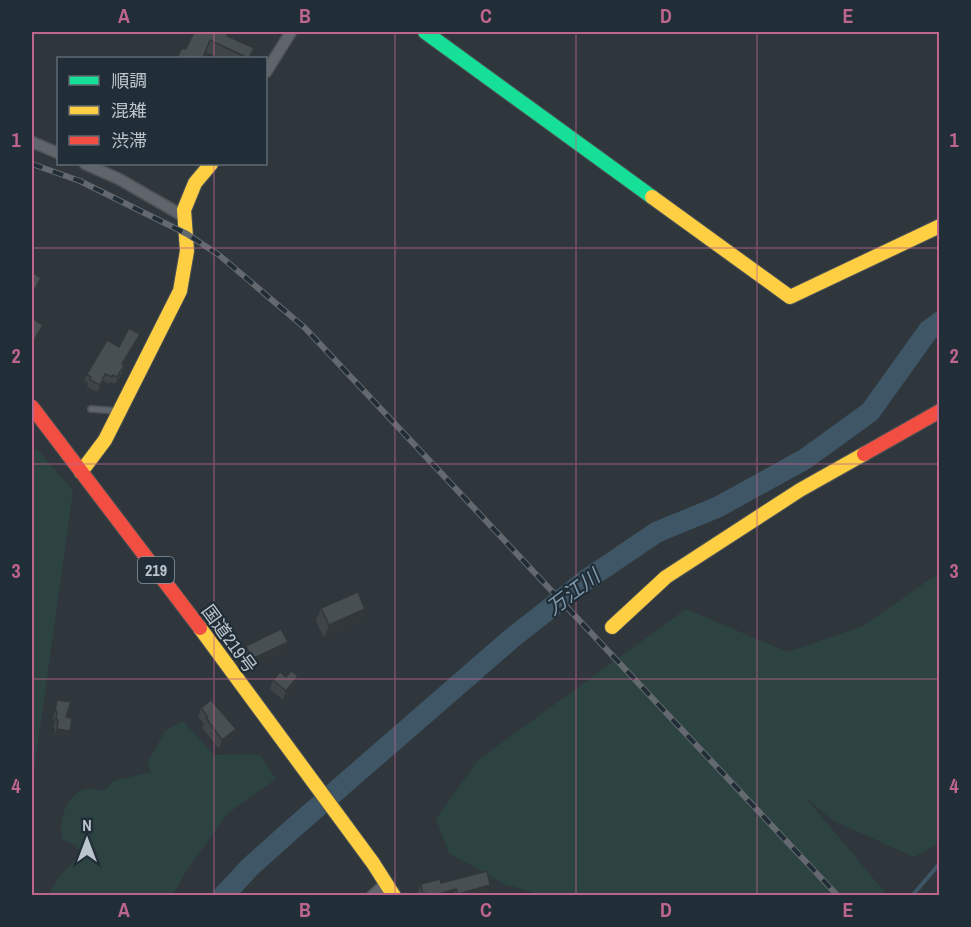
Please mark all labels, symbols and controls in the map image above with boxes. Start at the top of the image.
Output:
text: A [118,2,130,29]
text: B [299,2,311,29]
text: C [480,2,492,29]
text: D [660,2,672,29]
text: E [843,2,854,29]
legend [57,57,267,165]
text: 順調 [111,68,147,93]
text: 混雑 [111,98,147,123]
text: 1 [11,126,21,153]
text: 1 [949,126,959,153]
text: 渋滞 [111,128,147,153]
text: 2 [11,342,21,369]
text: 2 [949,342,959,369]
text: 3 [11,557,21,584]
road number: 219 [138,557,174,583]
text: 3 [949,557,959,584]
water label: 万江川 [541,562,606,620]
street label: 国道219号 [196,600,263,678]
text: 4 [11,772,21,799]
text: 4 [949,772,959,799]
north arrow [57,810,117,870]
text: N [82,814,92,836]
text: A [118,896,130,923]
text: B [299,896,311,923]
text: C [480,896,492,923]
text: D [660,896,672,923]
text: E [843,896,854,923]

